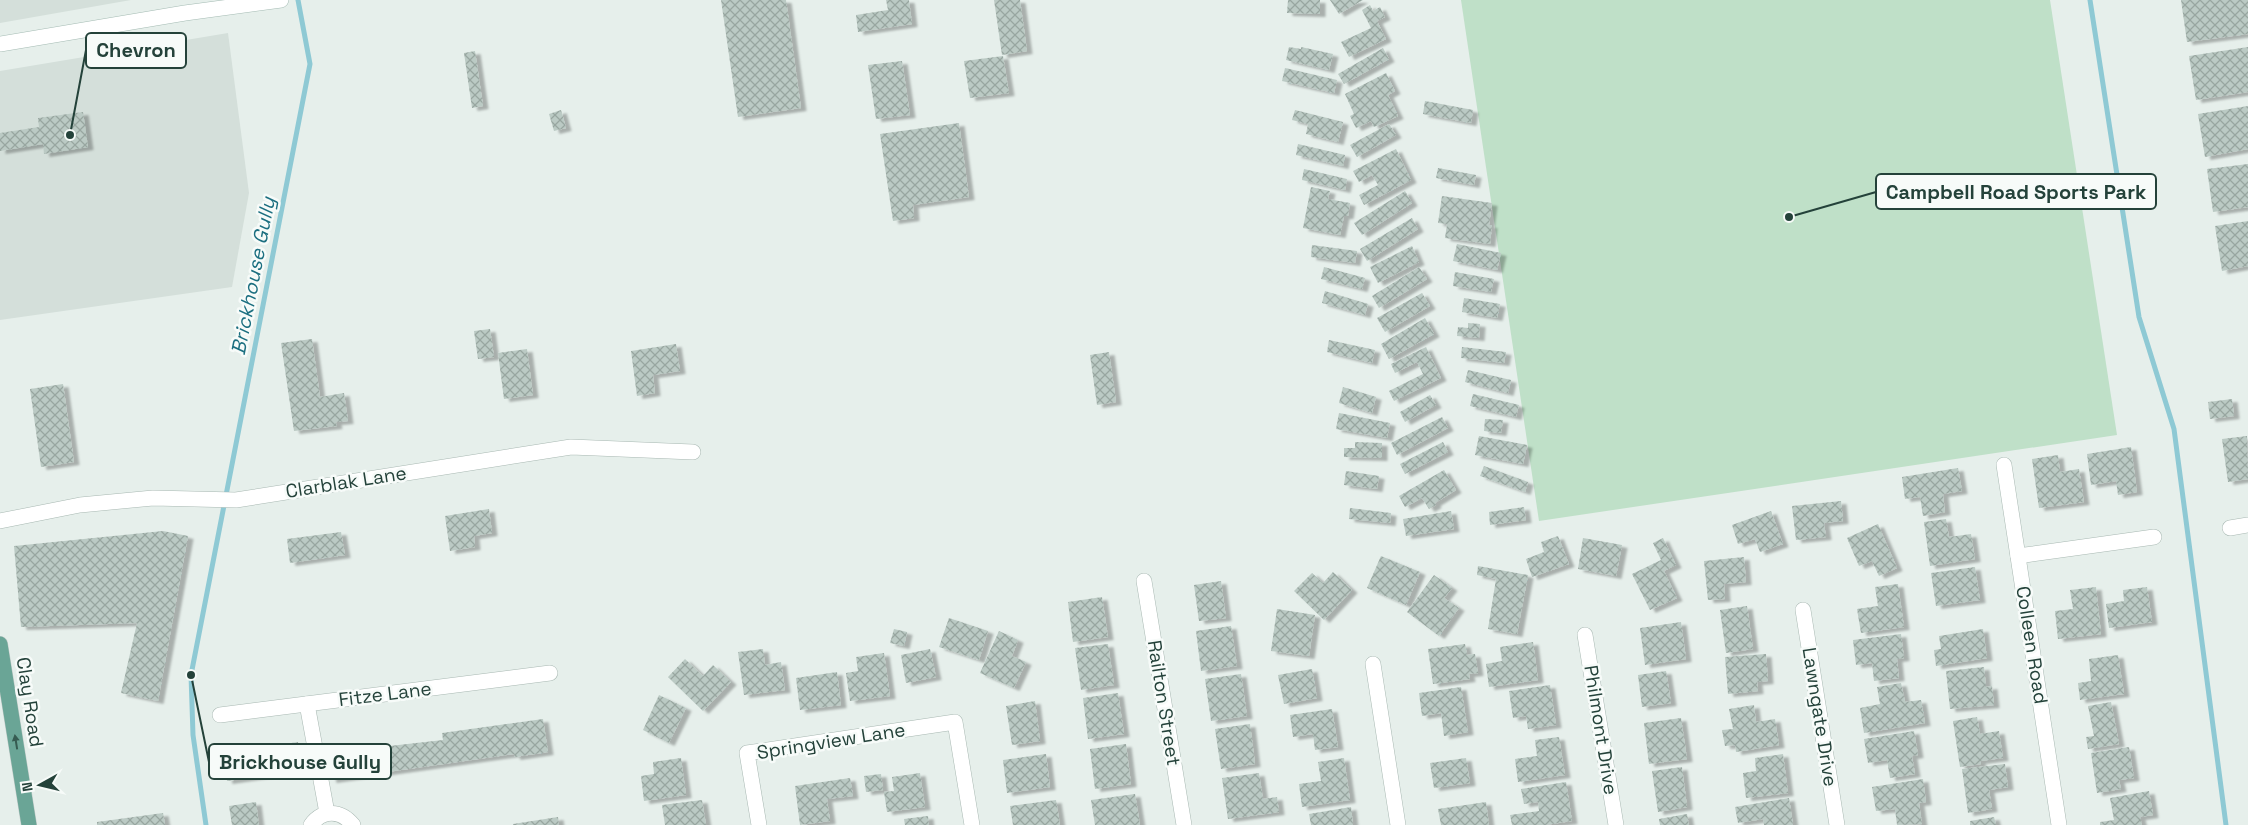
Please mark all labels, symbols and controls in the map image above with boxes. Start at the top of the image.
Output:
callout: Chevron [86,33,186,68]
text: Chevron [96,37,176,63]
callout: Campbell Road Sports Park [1876,174,2156,209]
text: Campbell Road Sports Park [1886,179,2146,205]
water label: Brickhouse Gully [225,193,281,357]
street label: Clarblak Lane [284,460,408,504]
street label: Colleen Road [2010,584,2054,706]
street label: Railton Street [1142,638,1186,768]
street label: Lawngate Drive [1797,646,1843,788]
street label: Clay Road [11,655,49,749]
street label: Philmont Drive [1578,663,1624,797]
street label: Fitze Lane [337,676,433,712]
street label: Springview Lane [755,717,907,765]
one-way arrow [12,734,20,750]
callout: Brickhouse Gully [209,744,391,779]
text: Brickhouse Gully [219,749,381,775]
north arrow [15,760,65,810]
text: N [18,781,37,793]

